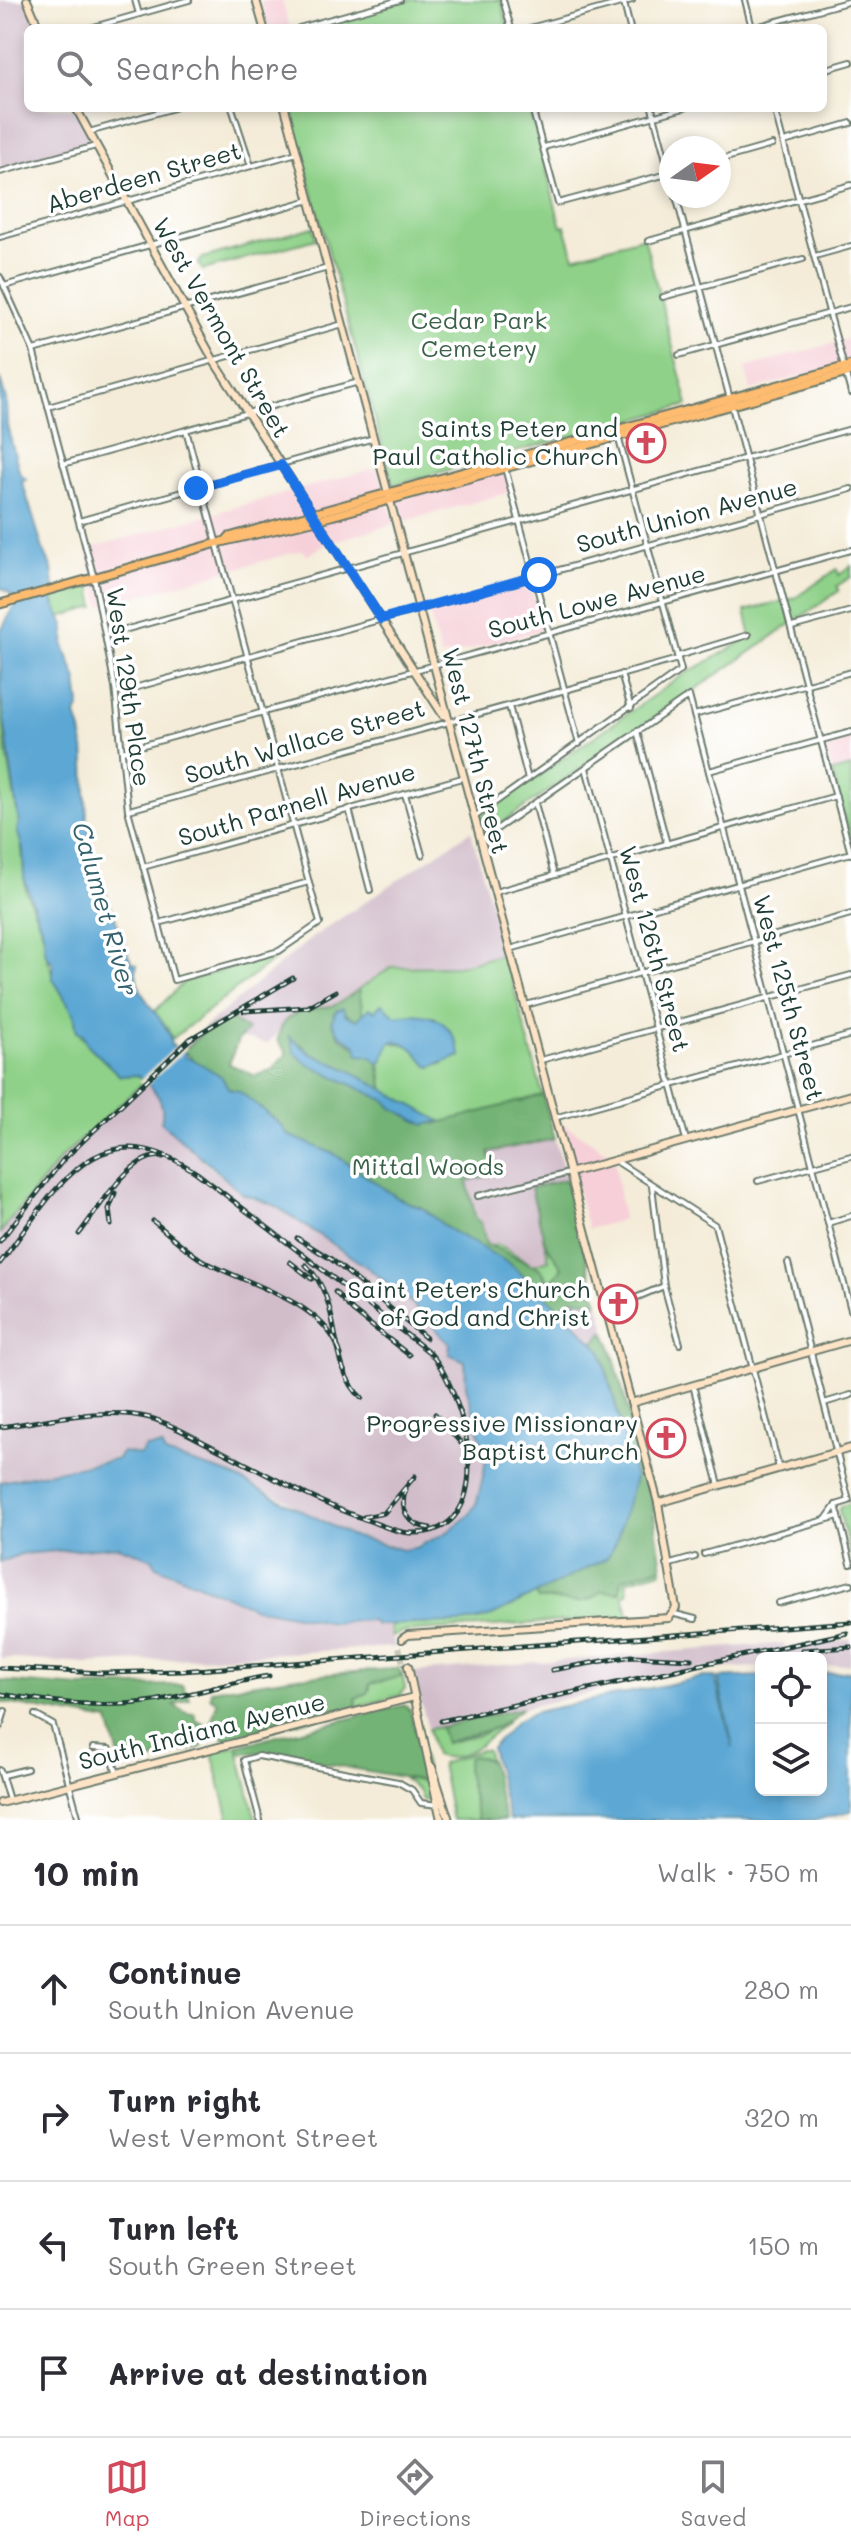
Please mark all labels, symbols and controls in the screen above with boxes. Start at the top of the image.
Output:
search box [24,24,827,112]
icon: search [52,46,96,90]
text: Search here [116,48,299,88]
street label: Aberdeen Street [43,134,245,219]
north arrow [659,136,731,208]
street label: West Vermont Street [147,211,298,443]
park label: Cedar Park Cemetery [411,304,547,363]
place label: Saints Peter and Paul Catholic Church [372,412,618,471]
church icon: Saints Peter and Paul Catholic Church [625,422,667,464]
route end [178,470,214,506]
street label: South Union Avenue [573,470,801,559]
street label: South Lowe Avenue [485,557,709,644]
route start [521,557,557,593]
street label: West 129th Place [100,585,159,788]
street label: West 127th Street [436,644,517,857]
street label: South Wallace Street [181,691,428,790]
street label: South Parnell Avenue [174,755,419,852]
water label: Calumet River [65,818,147,1000]
street label: West 126th Street [613,842,698,1055]
street label: West 125th Street [747,891,832,1104]
park label: Mittal Woods [352,1150,504,1181]
place label: Saint Peter's Church of God and Christ [348,1273,590,1332]
church icon: Saint Peter's Church of God and Christ [597,1283,639,1325]
place label: Progressive Missionary Baptist Church [366,1407,638,1466]
church icon: Progressive Missionary Baptist Church [645,1417,687,1459]
map controls [755,1652,827,1796]
button: locate [755,1652,827,1724]
street label: South Indiana Avenue [75,1685,328,1776]
button: layers [755,1724,827,1796]
text: 10 min [32,1850,139,1895]
text: Walk · 750 m [657,1855,819,1889]
text: Continue [108,1952,241,1992]
icon: ahead [32,1967,76,2011]
text: 280 m [744,1972,819,2006]
text: South Union Avenue [108,1992,355,2026]
text: Turn right [108,2080,261,2120]
icon: right [32,2095,76,2139]
text: 320 m [744,2100,819,2134]
text: West Vermont Street [108,2120,378,2154]
text: Turn left [108,2208,239,2248]
icon: left [32,2223,76,2267]
text: 150 m [747,2228,819,2262]
text: South Green Street [108,2248,357,2282]
icon: arrive [32,2351,76,2395]
text: Arrive at destination [108,2353,428,2393]
tab: Map [105,2455,150,2532]
tab: Directions [359,2455,471,2532]
tab: Saved [681,2455,746,2532]

